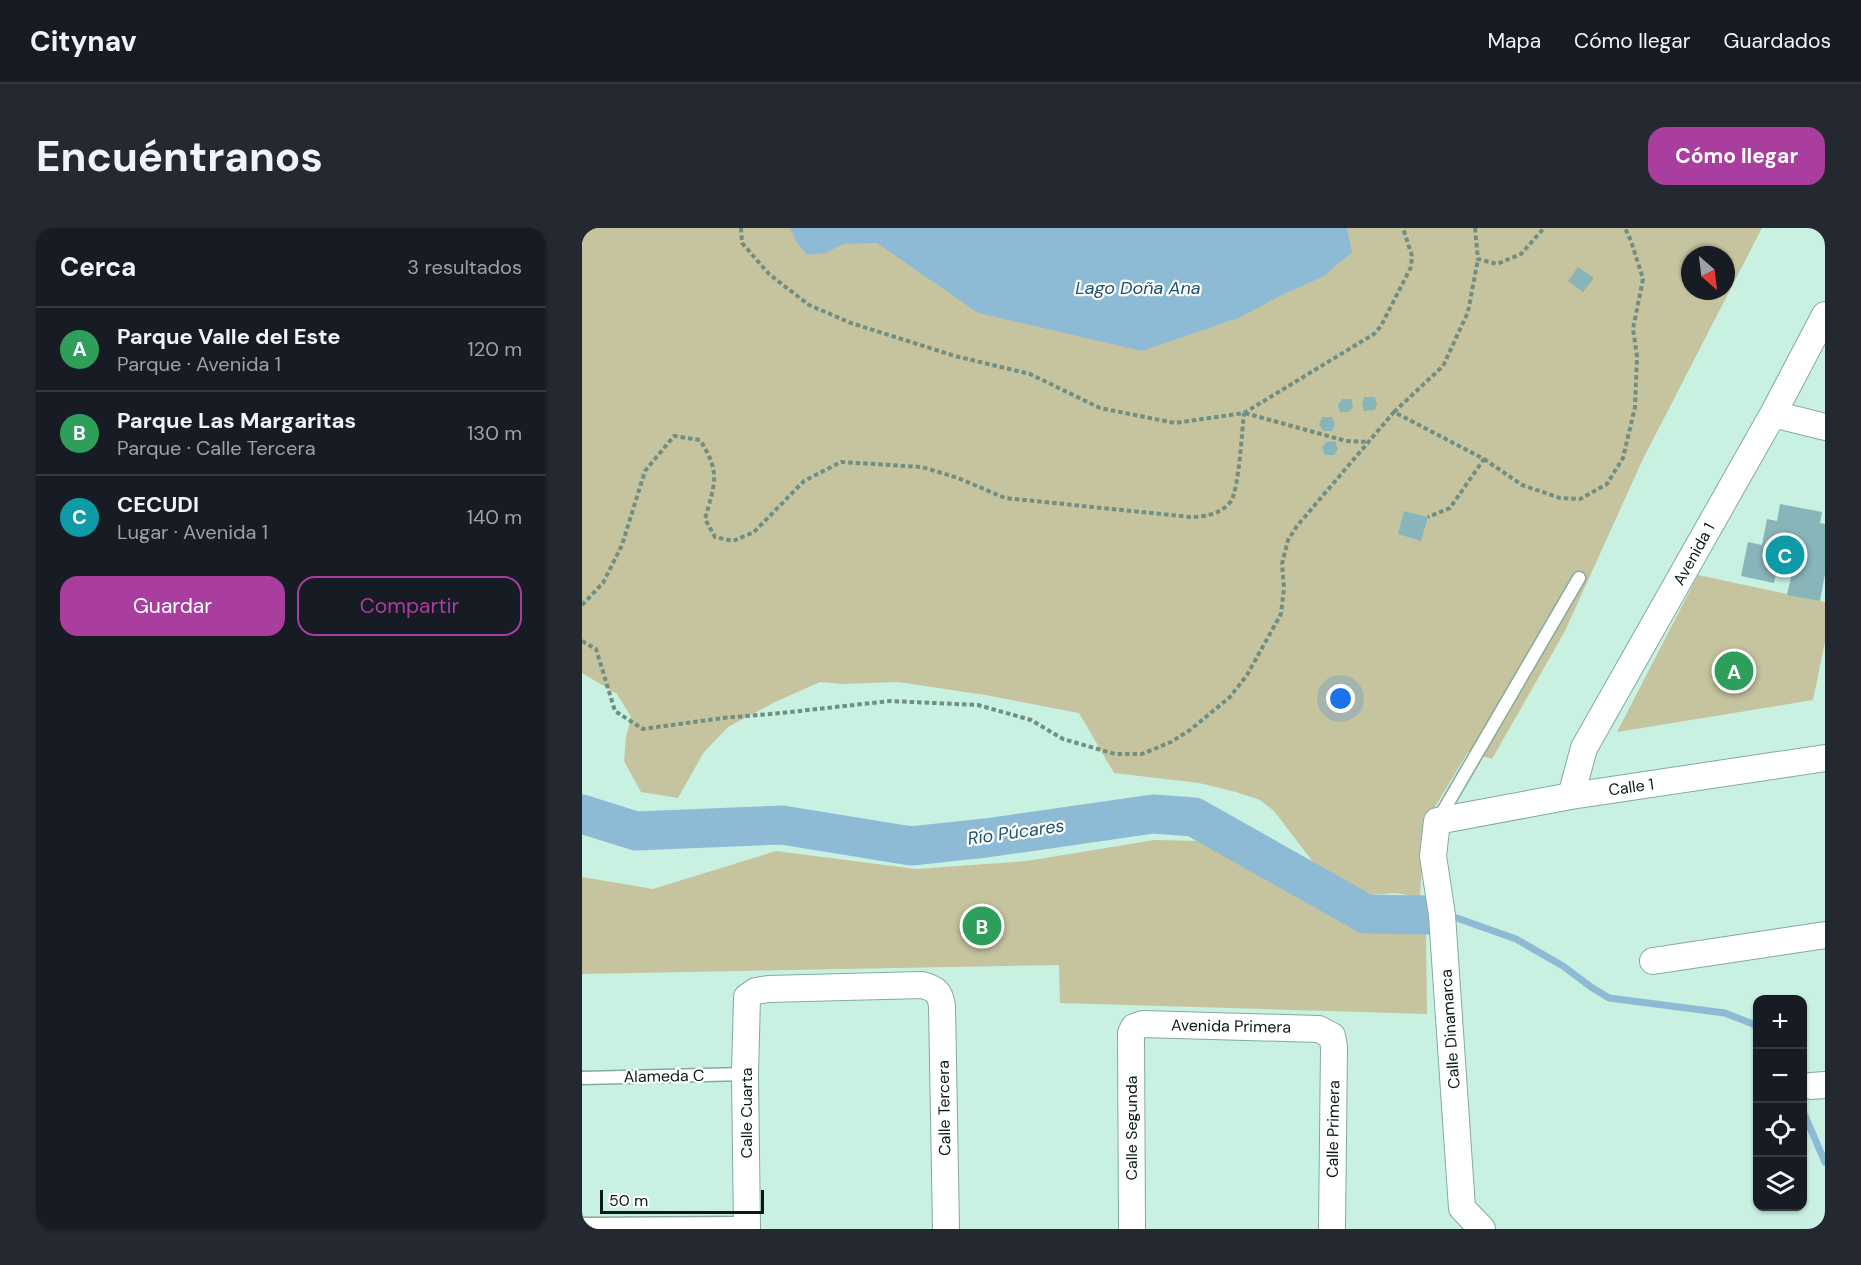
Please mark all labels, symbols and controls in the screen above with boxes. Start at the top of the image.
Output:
text: Citynav [30,23,136,60]
text: Mapa [1487,27,1541,55]
text: Cómo llegar [1574,27,1691,55]
text: Guardados [1724,27,1831,55]
button: Cómo llegar [1648,127,1825,185]
text: Encuéntranos [36,129,323,184]
north arrow [1681,246,1735,300]
text: Cerca [60,250,136,284]
text: 3 resultados [407,254,522,280]
water label: Lago Doña Ana [1075,276,1201,300]
text: Parque Valle del Este [117,322,340,351]
text: A [72,336,87,362]
text: 120 m [468,336,522,362]
text: Parque · Avenida 1 [117,351,281,377]
text: Parque Las Margaritas [117,406,356,435]
text: B [73,420,86,446]
text: 130 m [467,420,522,446]
text: Parque · Calle Tercera [117,435,316,461]
text: CECUDI [117,490,199,519]
text: C [72,504,87,530]
text: 140 m [467,504,522,530]
text: Lugar · Avenida 1 [117,519,268,545]
street label: Avenida 1 [1668,519,1720,589]
pin: C [1766,532,1804,578]
button: Guardar [60,576,285,636]
button: Compartir [297,576,522,636]
pin: A [1714,648,1754,694]
your location [1326,684,1355,713]
street label: Calle 1 [1607,773,1655,801]
water label: Río Púcares [966,813,1066,851]
pin: B [962,904,1002,948]
street label: Calle Dinamarca [1435,968,1465,1090]
map controls [1753,995,1807,1211]
button: + [1753,995,1807,1049]
street label: Avenida Primera [1171,1014,1291,1038]
button: − [1753,1049,1807,1103]
street label: Calle Tercera [933,1060,955,1156]
street label: Alameda C [623,1065,705,1087]
street label: Calle Cuarta [736,1068,757,1158]
street label: Calle Segunda [1121,1076,1142,1181]
street label: Calle Primera [1322,1080,1344,1178]
button: locate [1753,1103,1807,1157]
button: layers [1753,1157,1807,1211]
scale bar [600,1187,764,1214]
text: 50 m [609,1190,648,1211]

